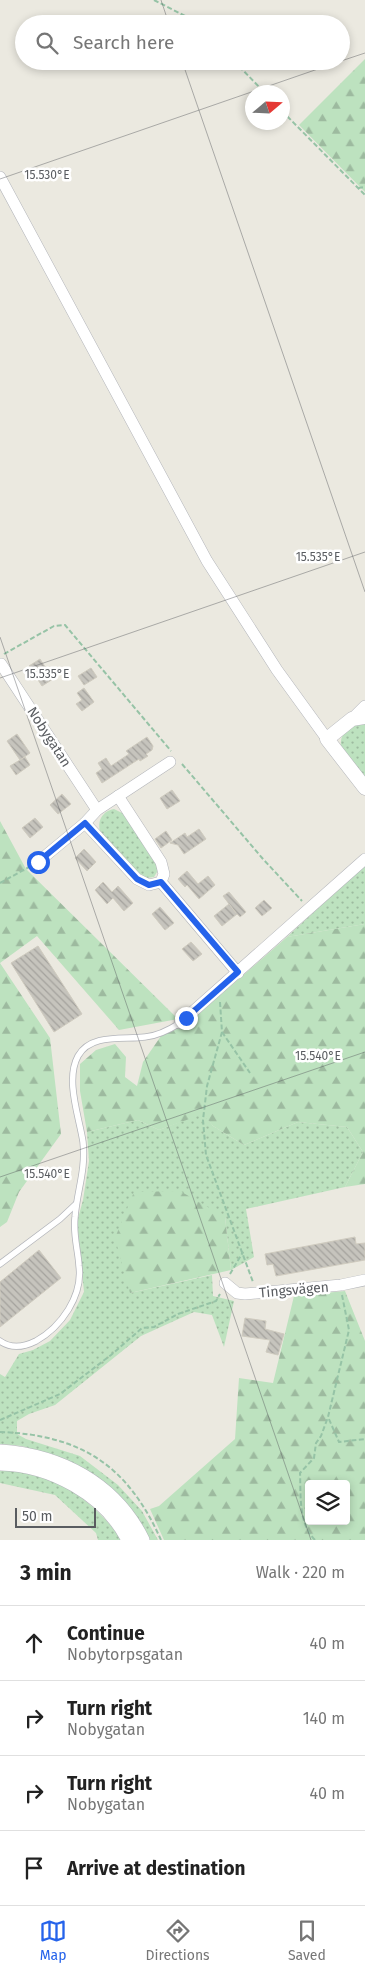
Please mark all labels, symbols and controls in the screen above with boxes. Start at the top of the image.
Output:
search box [15,15,350,70]
icon: search [33,29,61,57]
text: Search here [73,31,174,54]
north arrow [245,85,290,130]
text: 15.530°E [24,168,70,182]
text: 15.535°E [296,550,340,564]
text: 15.535°E [25,667,69,681]
street label: Nobygatan [23,704,75,770]
route start [27,851,50,874]
route end [175,1007,198,1030]
text: 15.540°E [295,1049,341,1063]
text: 15.540°E [24,1167,70,1181]
street label: Tingsvägen [258,1278,330,1302]
map controls [305,1480,350,1525]
button: layers [305,1480,350,1525]
scale bar [15,1505,96,1528]
text: 50 m [22,1508,53,1525]
text: 3 min [20,1560,72,1586]
text: Walk · 220 m [256,1563,345,1582]
text: Continue [67,1622,145,1645]
icon: ahead [20,1629,48,1657]
text: 40 m [310,1634,345,1653]
text: Nobytorpsgatan [67,1645,183,1664]
text: Turn right [67,1697,152,1720]
icon: right [20,1704,48,1732]
text: 140 m [303,1709,345,1728]
text: Nobygatan [67,1720,145,1739]
text: Turn right [67,1772,152,1795]
icon: right [20,1779,48,1807]
text: 40 m [310,1784,345,1803]
text: Nobygatan [67,1795,145,1814]
icon: arrive [20,1854,48,1882]
text: Arrive at destination [67,1857,246,1880]
tab: Map [39,1917,67,1964]
tab: Directions [145,1917,210,1964]
tab: Saved [288,1917,326,1964]

